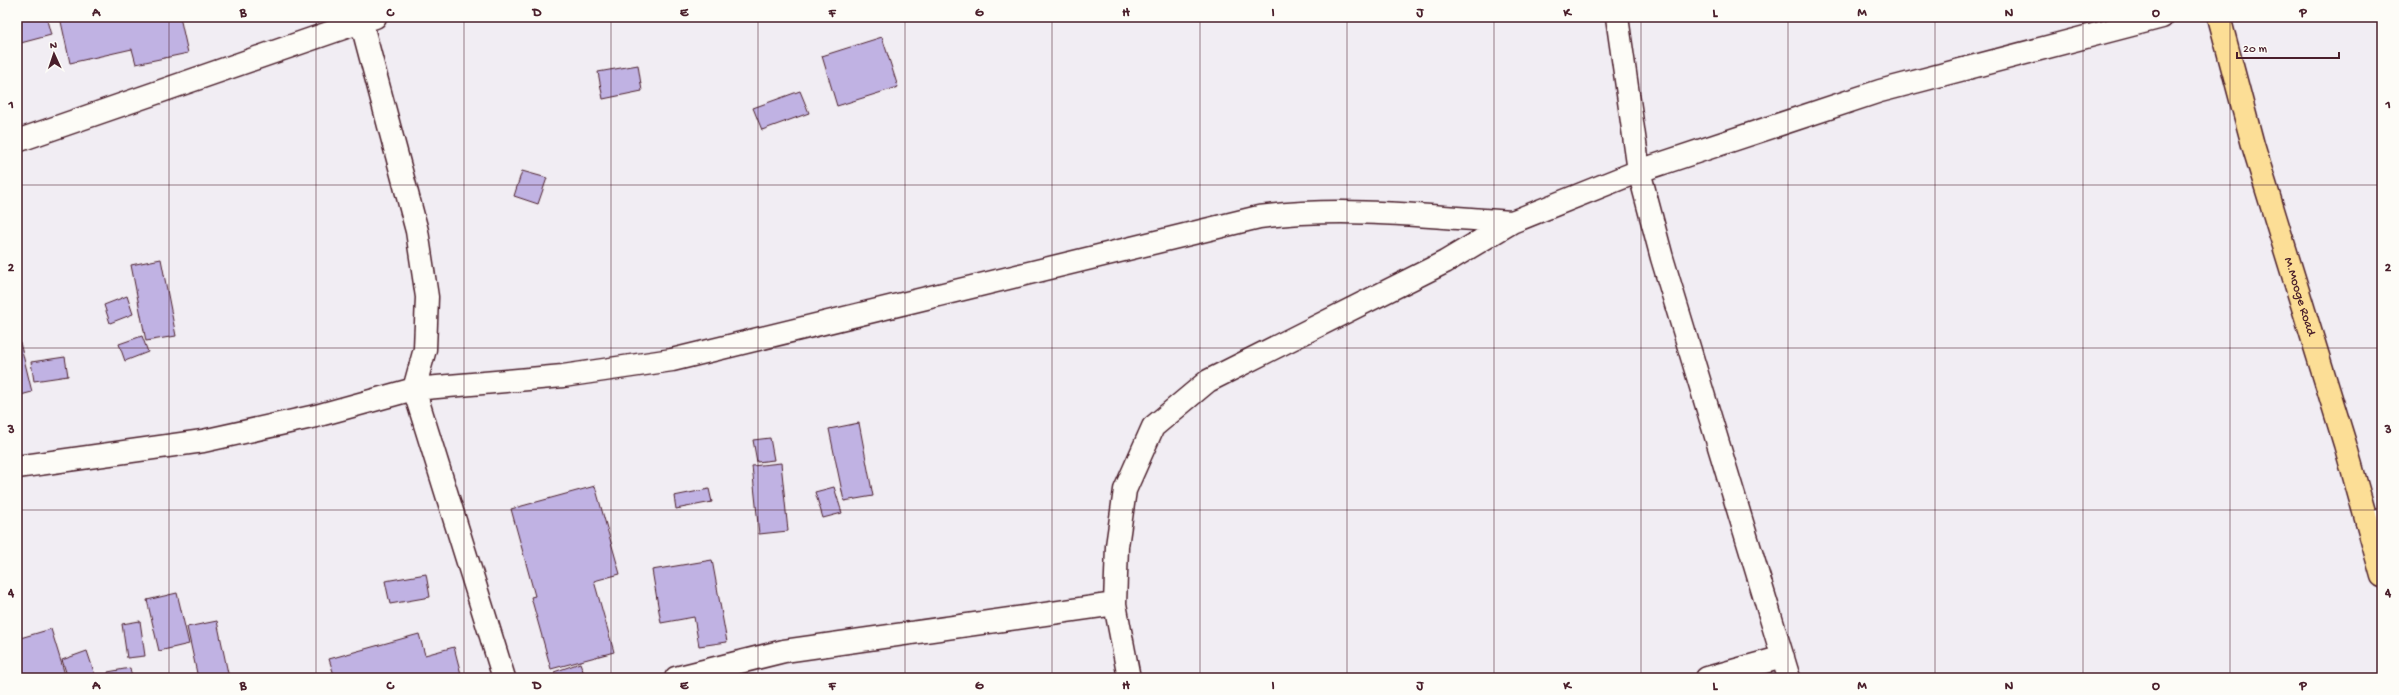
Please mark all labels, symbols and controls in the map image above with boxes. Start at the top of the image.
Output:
text: A [91,6,101,21]
text: B [239,6,248,21]
text: C [385,6,395,21]
text: D [532,6,542,21]
text: E [680,6,689,21]
text: F [828,6,837,21]
text: G [975,6,984,21]
text: H [1122,6,1130,21]
text: I [1271,6,1275,21]
text: J [1416,6,1425,21]
text: K [1562,6,1572,21]
text: L [1713,6,1719,21]
text: M [1857,6,1867,21]
text: N [2005,6,2014,21]
text: O [2152,6,2160,21]
text: P [2298,6,2307,21]
north arrow [34,34,74,74]
scale bar [2237,34,2339,60]
text: N [50,40,57,52]
text: 20 m [2243,43,2268,57]
text: 1 [7,98,14,113]
text: 1 [2384,98,2391,113]
street label: M.Mooge Road [2281,256,2319,339]
text: 2 [8,261,15,276]
text: 2 [2385,261,2392,276]
text: 3 [7,423,15,438]
text: 3 [2384,423,2392,438]
text: 4 [7,586,15,601]
text: 4 [2384,586,2392,601]
text: A [91,679,101,694]
text: B [239,679,248,694]
text: C [385,679,395,694]
text: D [532,679,542,694]
text: E [680,679,689,694]
text: F [828,679,837,694]
text: G [975,679,984,694]
text: H [1122,679,1130,694]
text: I [1271,679,1275,694]
text: J [1416,679,1425,694]
text: K [1562,679,1572,694]
text: L [1713,679,1719,694]
text: M [1857,679,1867,694]
text: N [2005,679,2014,694]
text: O [2152,679,2160,694]
text: P [2298,679,2307,694]

